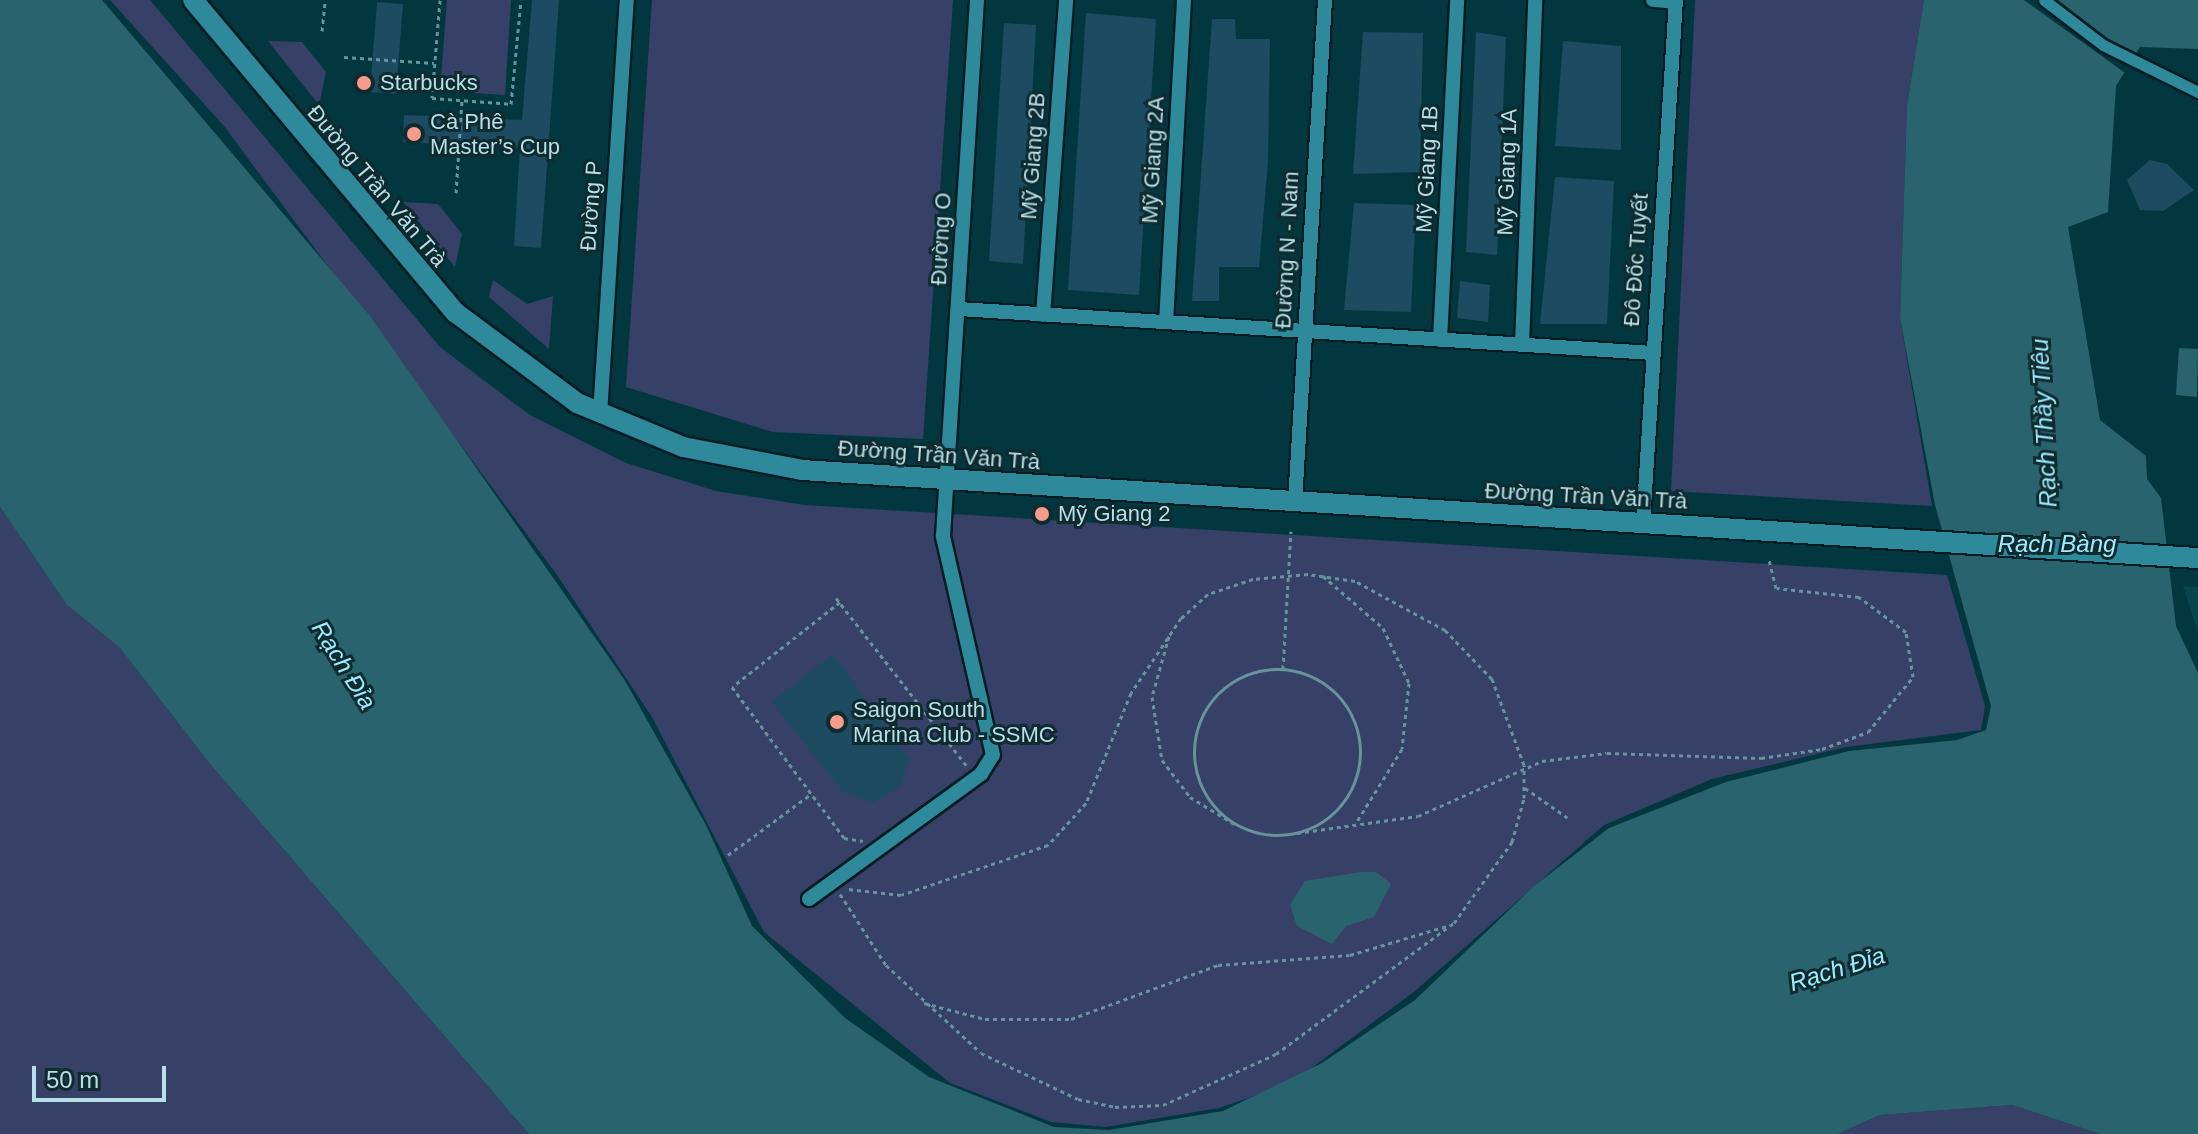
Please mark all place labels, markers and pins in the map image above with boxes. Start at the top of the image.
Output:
place label: Starbucks [380,70,478,96]
marker: Starbucks [355,74,373,92]
place label: Cà Phê Master’s Cup [430,108,560,160]
marker: Cà Phê Master’s Cup [405,125,423,143]
place label: Mỹ Giang 2 [1058,501,1170,527]
marker: Mỹ Giang 2 [1033,505,1051,523]
place label: Saigon South Marina Club - SSMC [853,696,1055,748]
marker: Saigon South Marina Club - SSMC [828,713,846,731]

